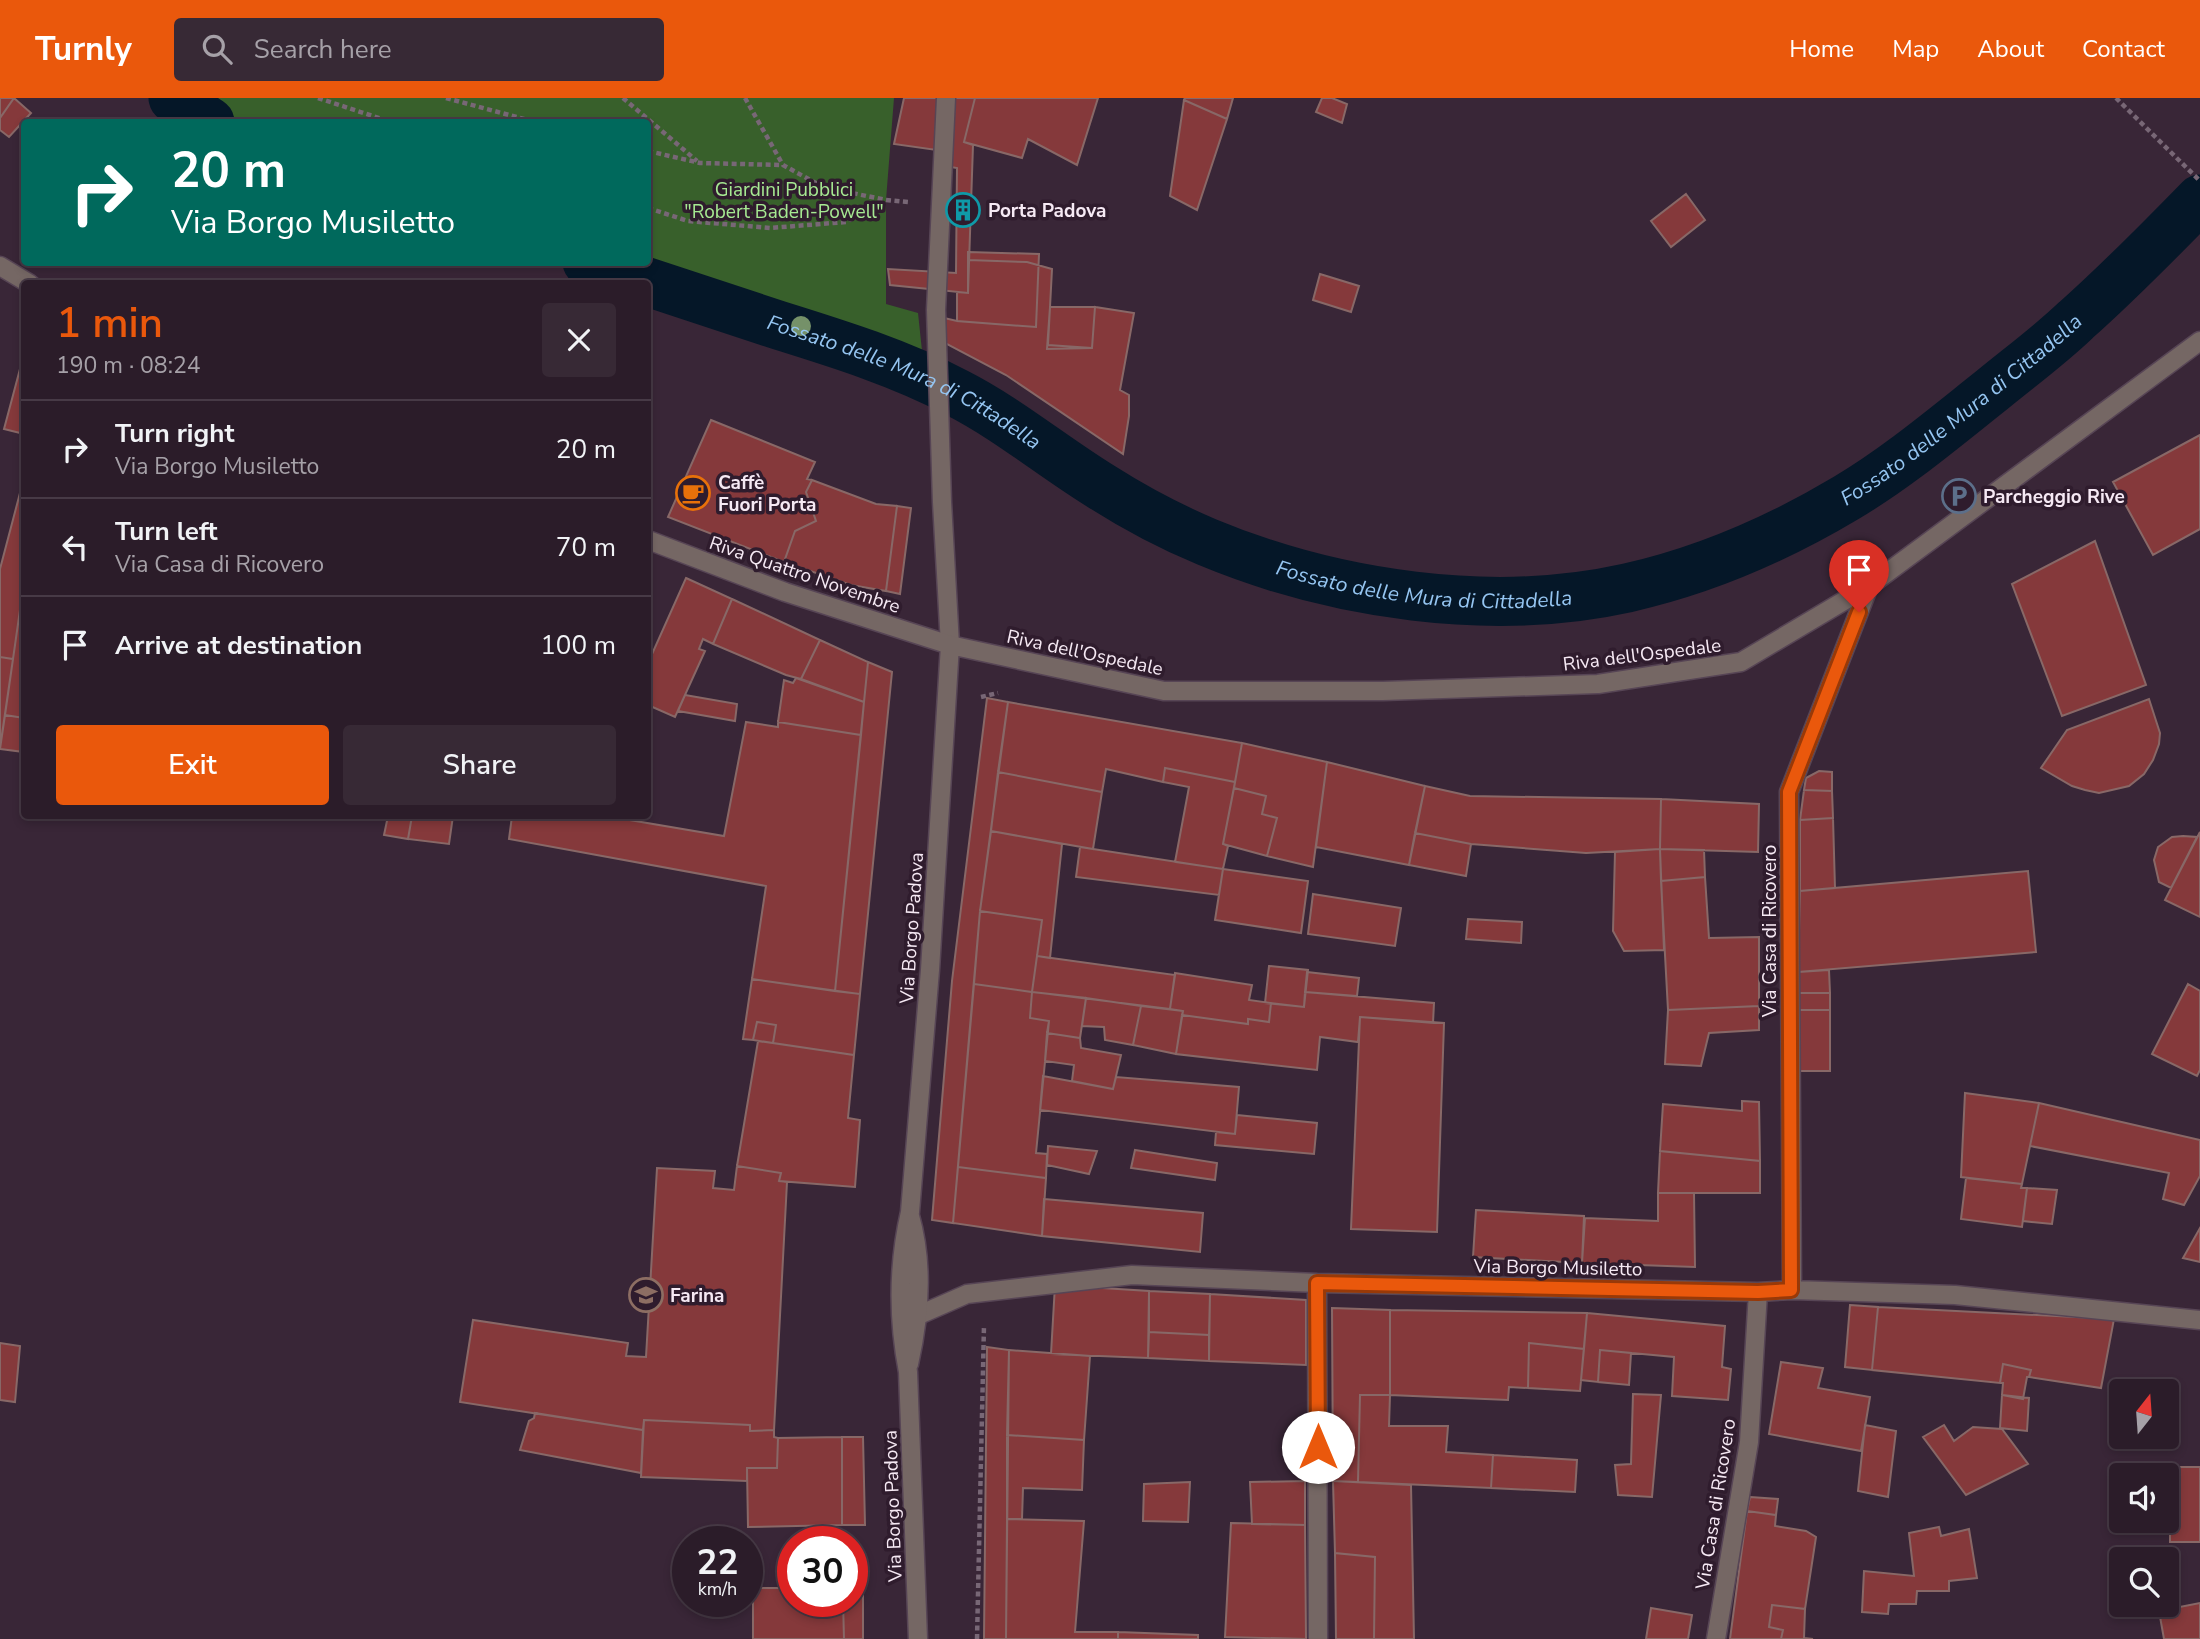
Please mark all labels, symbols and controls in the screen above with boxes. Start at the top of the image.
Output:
search box [174,18,664,81]
text: Turnly [35,27,132,72]
icon: search [198,30,236,68]
text: Search here [254,32,392,67]
text: Home [1789,33,1854,65]
text: Map [1892,33,1939,65]
text: About [1977,33,2044,65]
text: Contact [2082,33,2165,65]
text: 20 m [171,137,286,204]
icon: right [56,147,147,238]
park label: Giardini Pubblici "Robert Baden-Powell" [684,177,884,225]
building icon: Porta Padova [944,191,982,229]
place label: Porta Padova [988,198,1106,224]
text: Via Borgo Musiletto [171,201,455,244]
text: 1 min [56,295,163,352]
button: close [542,303,616,377]
water label: Fossato delle Mura di Cittadella [764,308,1047,456]
water label: Fossato delle Mura di Cittadella [1835,308,2088,512]
text: 190 m · 08:24 [56,350,201,381]
text: Turn right [115,416,234,451]
icon: right [56,430,94,468]
text: 20 m [556,432,616,467]
text: Via Borgo Musiletto [115,451,319,482]
place label: Caffè Fuori Porta [718,470,816,518]
cafe icon: Caffè Fuori Porta [674,474,712,512]
parking icon: Parcheggio Rive [1940,477,1978,515]
place label: Parcheggio Rive [1983,484,2125,510]
text: Turn left [115,514,218,549]
icon: left [56,528,94,566]
text: 70 m [556,530,616,565]
street label: Riva Quattro Novembre [706,530,904,620]
pin [1829,540,1889,612]
text: Via Casa di Ricovero [115,549,324,580]
icon: arrive [1840,551,1878,589]
water label: Fossato delle Mura di Cittadella [1273,554,1573,615]
street label: Riva dell'Ospedale [1004,624,1165,682]
icon: arrive [56,626,94,664]
text: Arrive at destination [115,628,362,663]
text: 100 m [540,628,616,663]
street label: Riva dell'Ospedale [1561,632,1723,678]
button: Exit [56,725,329,805]
button: Share [343,725,616,805]
street label: Via Casa di Ricovero [1757,845,1783,1018]
street label: Via Borgo Padova [894,851,930,1006]
street label: Via Borgo Musiletto [1472,1254,1643,1282]
school or university icon: Farina [627,1276,665,1314]
place label: Farina [670,1283,725,1309]
north arrow [2109,1379,2179,1449]
map controls [2109,1379,2179,1617]
position arrow [1281,1410,1355,1484]
street label: Via Casa di Ricovero [1689,1417,1742,1592]
street label: Via Borgo Padova [877,1430,909,1583]
button: sound [2109,1463,2179,1533]
speed limit sign: 30 [777,1526,868,1617]
text: 22 [696,1539,739,1586]
button: search [2109,1547,2179,1617]
text: km/h [698,1577,737,1601]

